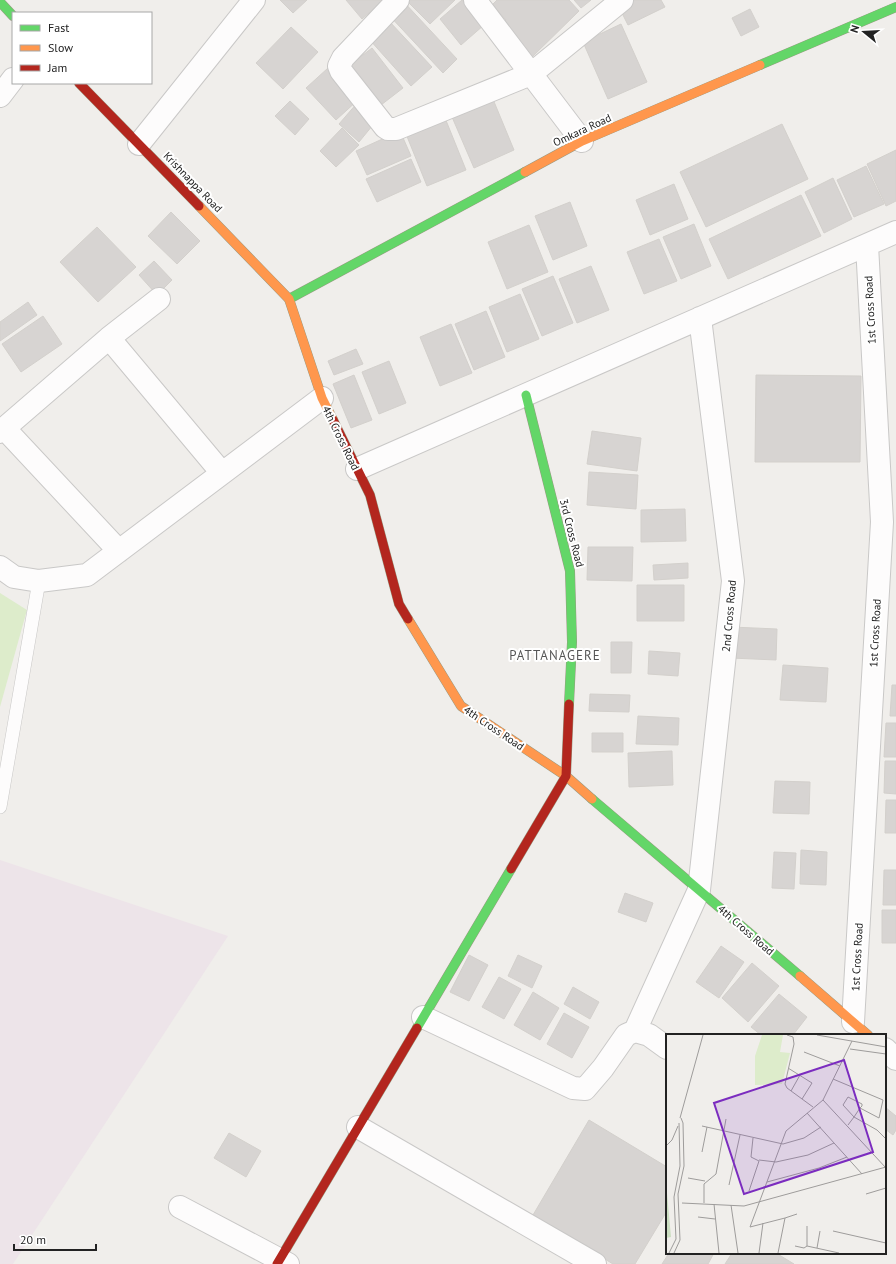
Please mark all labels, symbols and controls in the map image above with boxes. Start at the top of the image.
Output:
legend [12,12,152,84]
north arrow [844,12,884,52]
text: Fast [48,20,69,35]
text: N [847,23,862,35]
text: Slow [48,40,73,55]
text: Jam [47,60,67,75]
street label: Omkara Road [551,110,613,150]
street label: Krishnappa Road [161,149,225,215]
street label: 1st Cross Road [861,275,879,345]
street label: 4th Cross Road [319,404,363,473]
street label: 3rd Cross Road [557,497,587,569]
street label: 2nd Cross Road [719,579,739,653]
street label: 1st Cross Road [866,598,884,668]
district label: PATTANAGERE [509,647,601,664]
street label: 4th Cross Road [461,703,527,753]
street label: 4th Cross Road [715,902,777,958]
street label: 1st Cross Road [848,922,866,992]
inset map [666,1034,886,1254]
scale bar [14,1226,96,1252]
text: 20 m [20,1232,46,1247]

